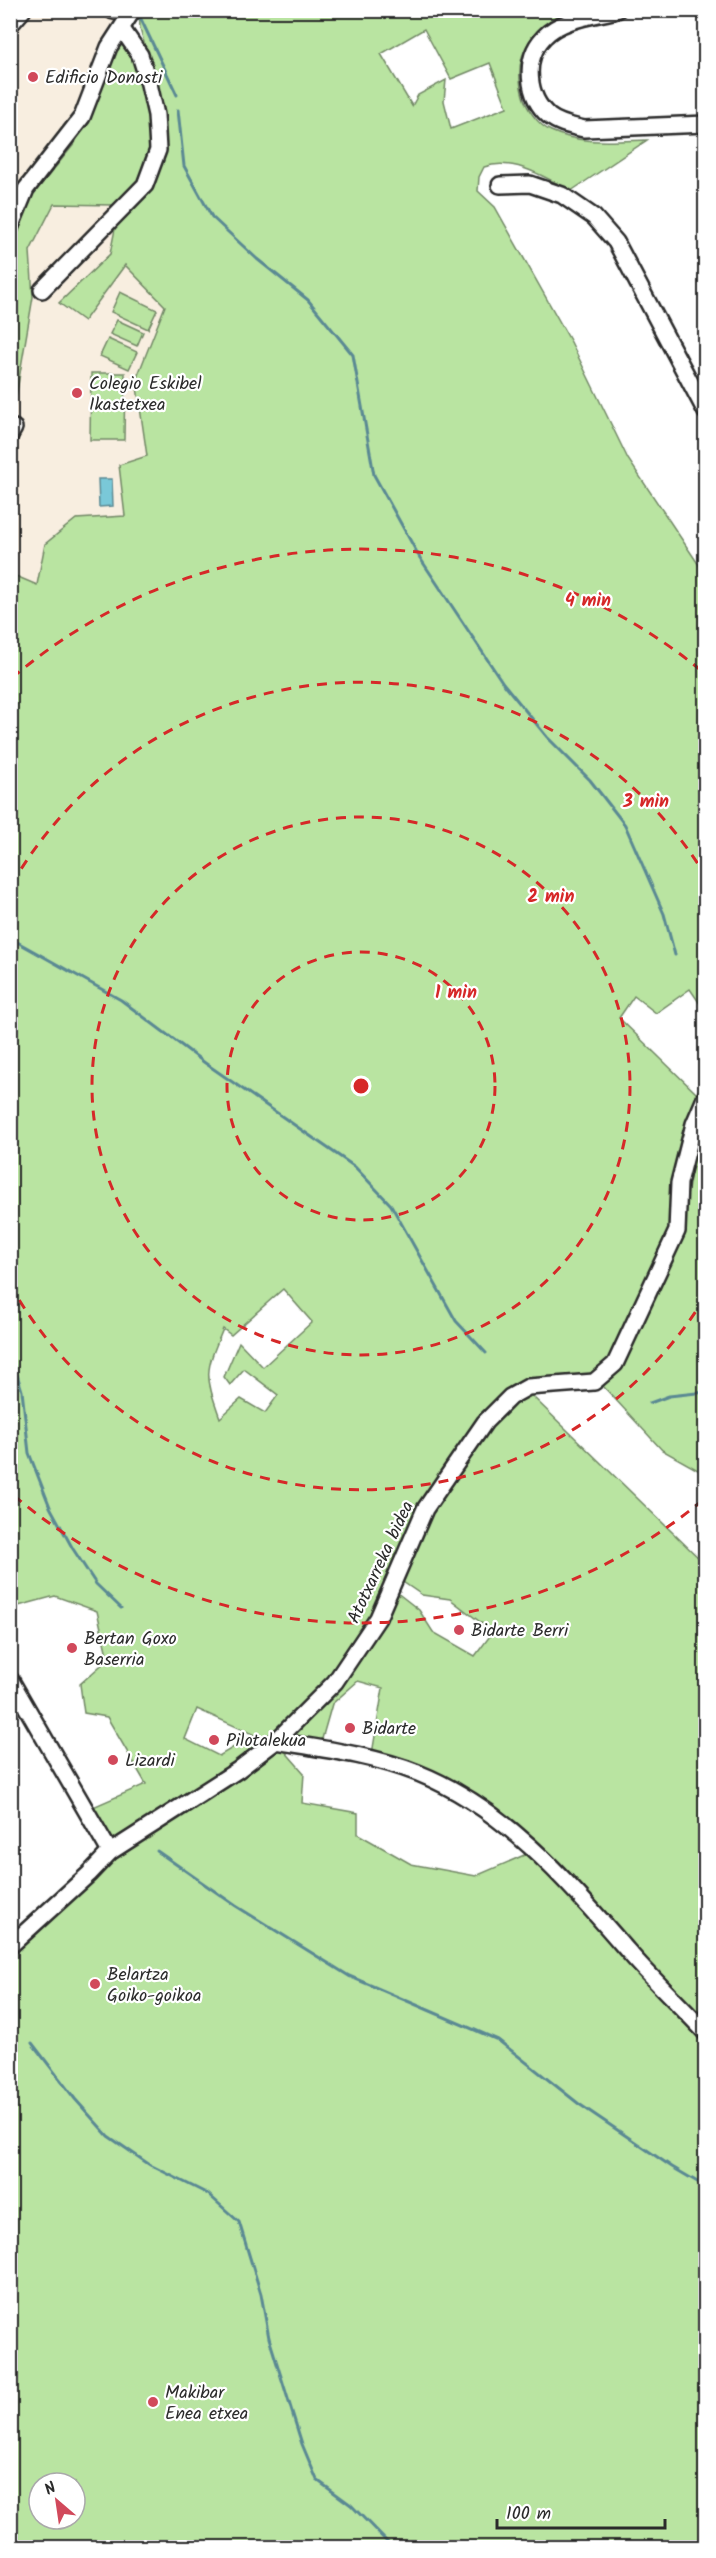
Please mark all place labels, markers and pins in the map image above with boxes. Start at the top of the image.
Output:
place label: Edificio Donosti [45,64,163,93]
marker: Edificio Donosti [26,70,40,84]
place label: Colegio Eskibel Ikastetxea [89,370,202,420]
marker: Colegio Eskibel Ikastetxea [70,386,84,400]
centre of rings [351,1076,371,1096]
place label: Bidarte Berri [471,1617,569,1646]
marker: Bidarte Berri [452,1623,466,1637]
place label: Bertan Goxo Baserria [84,1625,177,1675]
marker: Bertan Goxo Baserria [65,1641,79,1655]
place label: Bidarte [362,1715,416,1744]
marker: Bidarte [343,1721,357,1735]
place label: Pilotalekua [226,1727,306,1756]
marker: Pilotalekua [207,1733,221,1747]
place label: Lizardi [125,1747,175,1776]
marker: Lizardi [106,1753,120,1767]
place label: Belartza Goiko-goikoa [107,1961,201,2011]
marker: Belartza Goiko-goikoa [88,1977,102,1991]
place label: Makibar Enea etxea [165,2379,248,2429]
marker: Makibar Enea etxea [146,2395,160,2409]

